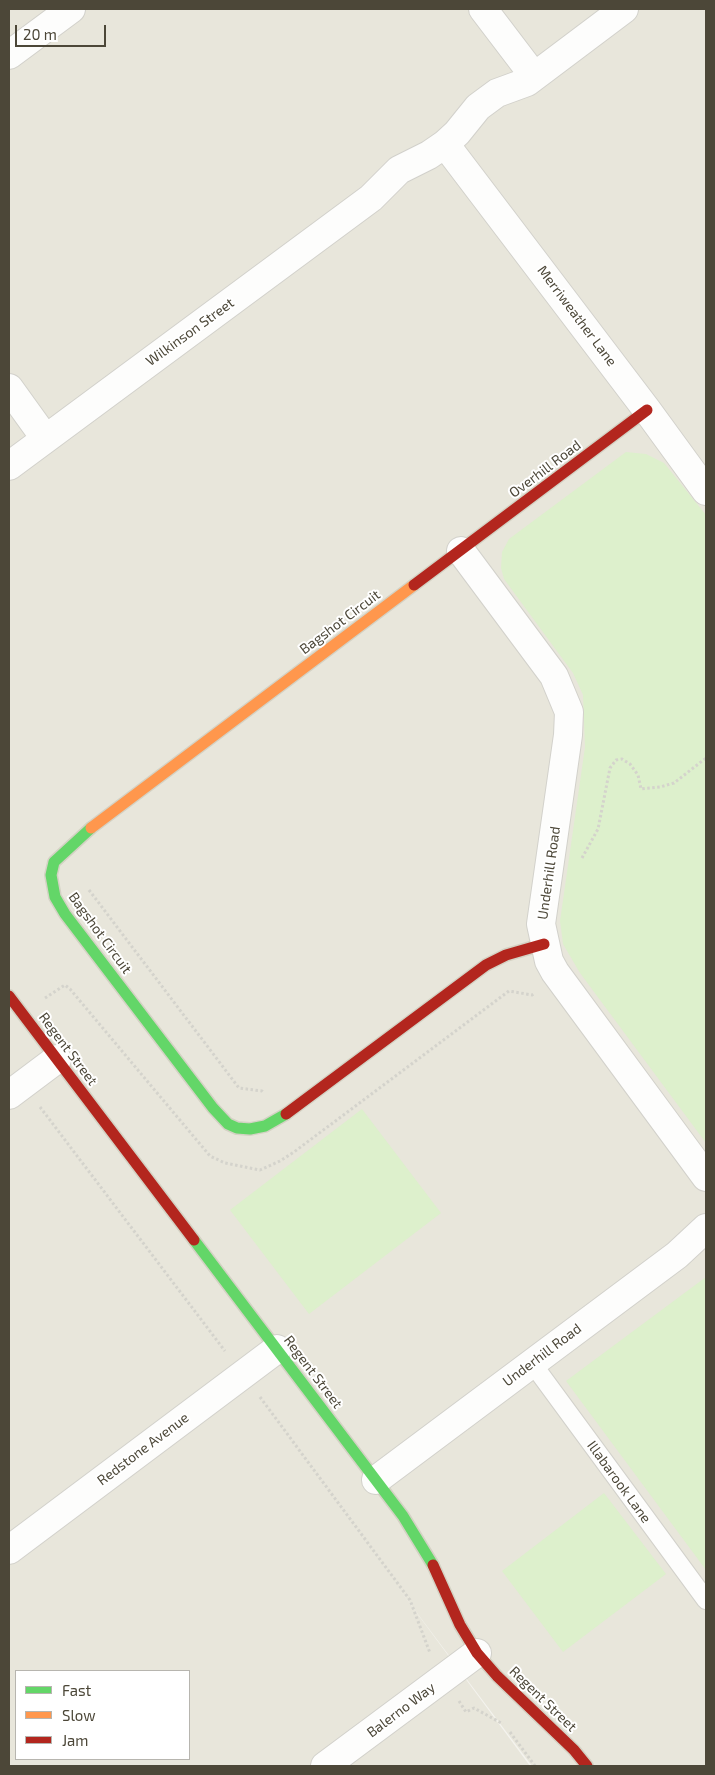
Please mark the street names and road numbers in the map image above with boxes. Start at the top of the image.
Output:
street label: Merriweather Lane [534,262,620,370]
street label: Wilkinson Street [143,294,237,370]
street label: Overhill Road [506,437,584,501]
street label: Bagshot Circuit [296,586,384,658]
street label: Underhill Road [534,825,564,921]
street label: Bagshot Circuit [65,889,135,977]
street label: Regent Street [35,1009,101,1089]
street label: Underhill Road [499,1320,585,1390]
street label: Regent Street [280,1332,346,1412]
street label: Redstone Avenue [94,1409,192,1489]
street label: Illabarook Lane [584,1438,654,1526]
street label: Regent Street [506,1663,580,1735]
street label: Balerno Way [364,1679,438,1741]

